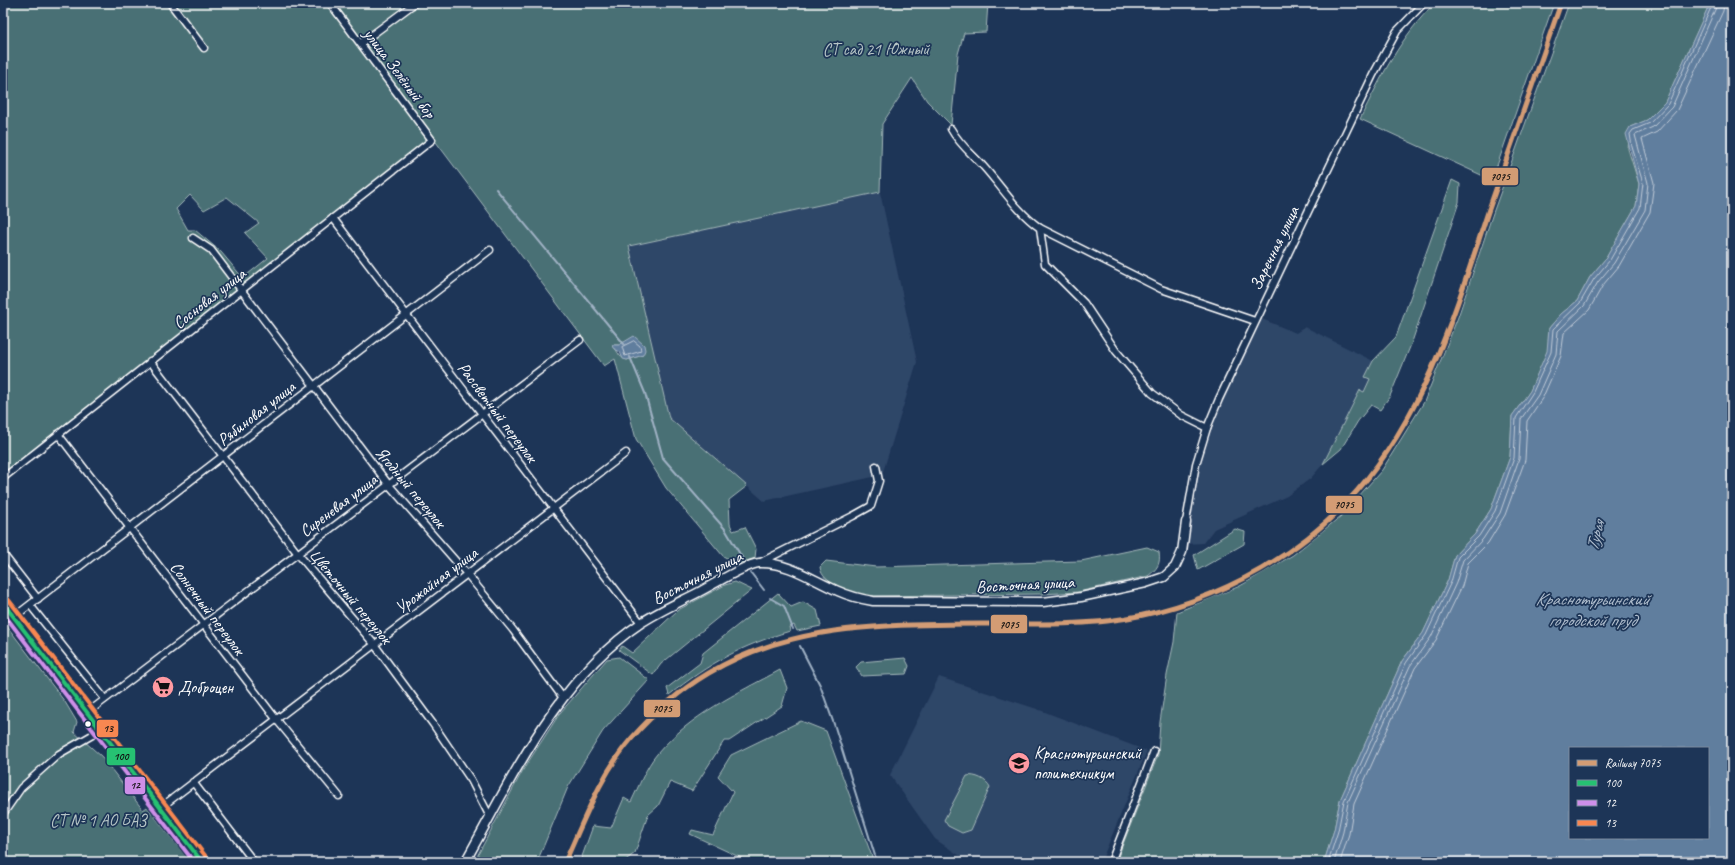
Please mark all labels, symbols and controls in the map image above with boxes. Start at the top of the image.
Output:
street label: улица Зелёный бор [358,23,441,124]
park label: СТ сад 21 Южный [823,39,930,60]
line badge: 7075 [1481,167,1519,186]
text: 7075 [1490,169,1511,183]
street label: Заречная улица [1245,201,1305,294]
street label: Сосновая улица [169,262,251,333]
street label: Рассветный переулок [453,358,543,468]
street label: Рябиновая улица [213,376,300,450]
street label: Ягодный переулок [371,442,452,533]
street label: Сиреневая улица [295,469,382,541]
line badge: 7075 [1325,495,1363,514]
text: 7075 [1334,497,1355,511]
water label: Турья [1581,515,1610,553]
street label: Урожайная улица [391,542,483,618]
street label: Цветочный переулок [305,544,398,649]
street label: Восточная улица [649,545,747,609]
street label: Солнечный переулок [166,557,251,661]
street label: Восточная улица [975,571,1076,598]
water label: Краснотурьинский городской пруд [1535,588,1652,631]
line badge: 7075 [990,614,1028,634]
text: 7075 [999,617,1020,631]
supermarket icon: Доброцен [150,674,176,700]
place label: Доброцен [178,677,234,698]
line badge: 7075 [643,699,681,718]
text: 7075 [652,701,673,715]
unlabelled marker [83,719,93,729]
line badge: 13 [96,719,119,738]
text: 13 [103,721,114,735]
place label: Краснотурьинский политехникум [1034,743,1142,784]
line badge: 100 [106,747,136,766]
legend [1569,747,1709,839]
text: 100 [114,749,129,763]
school or university icon: Краснотурьинский политехникум [1006,750,1032,776]
text: Railway 7075 [1605,755,1661,771]
text: 100 [1605,775,1623,791]
line badge: 12 [124,776,146,795]
text: 12 [130,778,141,792]
text: 12 [1605,795,1617,811]
park label: СТ № 1 АО БАЗ [50,810,148,831]
text: 13 [1605,815,1617,831]

